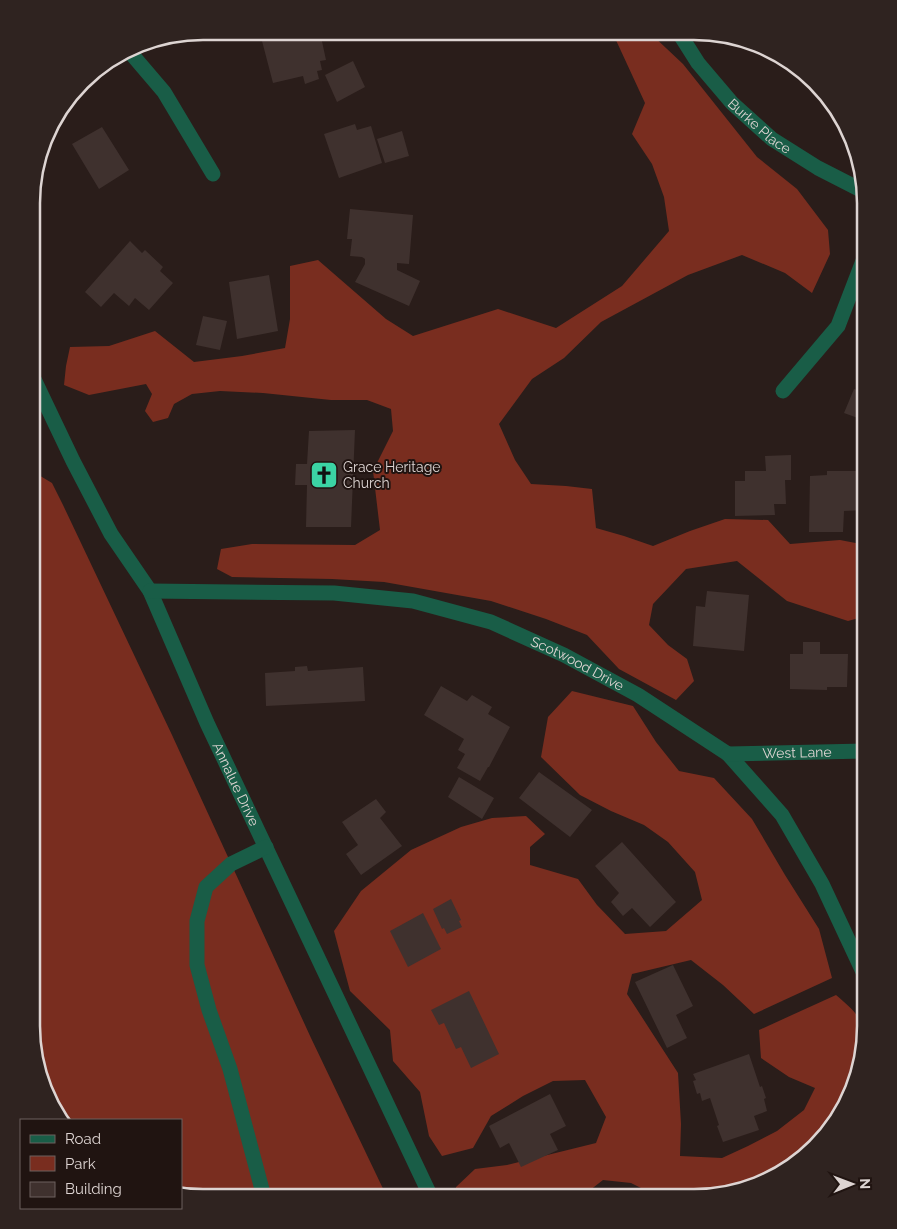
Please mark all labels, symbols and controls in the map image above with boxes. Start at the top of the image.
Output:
street label: Burke Place [725,95,794,157]
place label: Grace Heritage Church [343,459,441,491]
church icon: Grace Heritage Church [309,460,339,490]
street label: Scotwood Drive [528,633,627,694]
street label: Annalue Drive [209,740,263,829]
street label: West Lane [762,744,832,761]
legend [20,1119,182,1209]
text: Road [65,1130,101,1148]
text: Park [65,1155,96,1173]
north arrow [827,1159,877,1209]
text: N [857,1178,873,1189]
text: Building [65,1180,122,1198]

